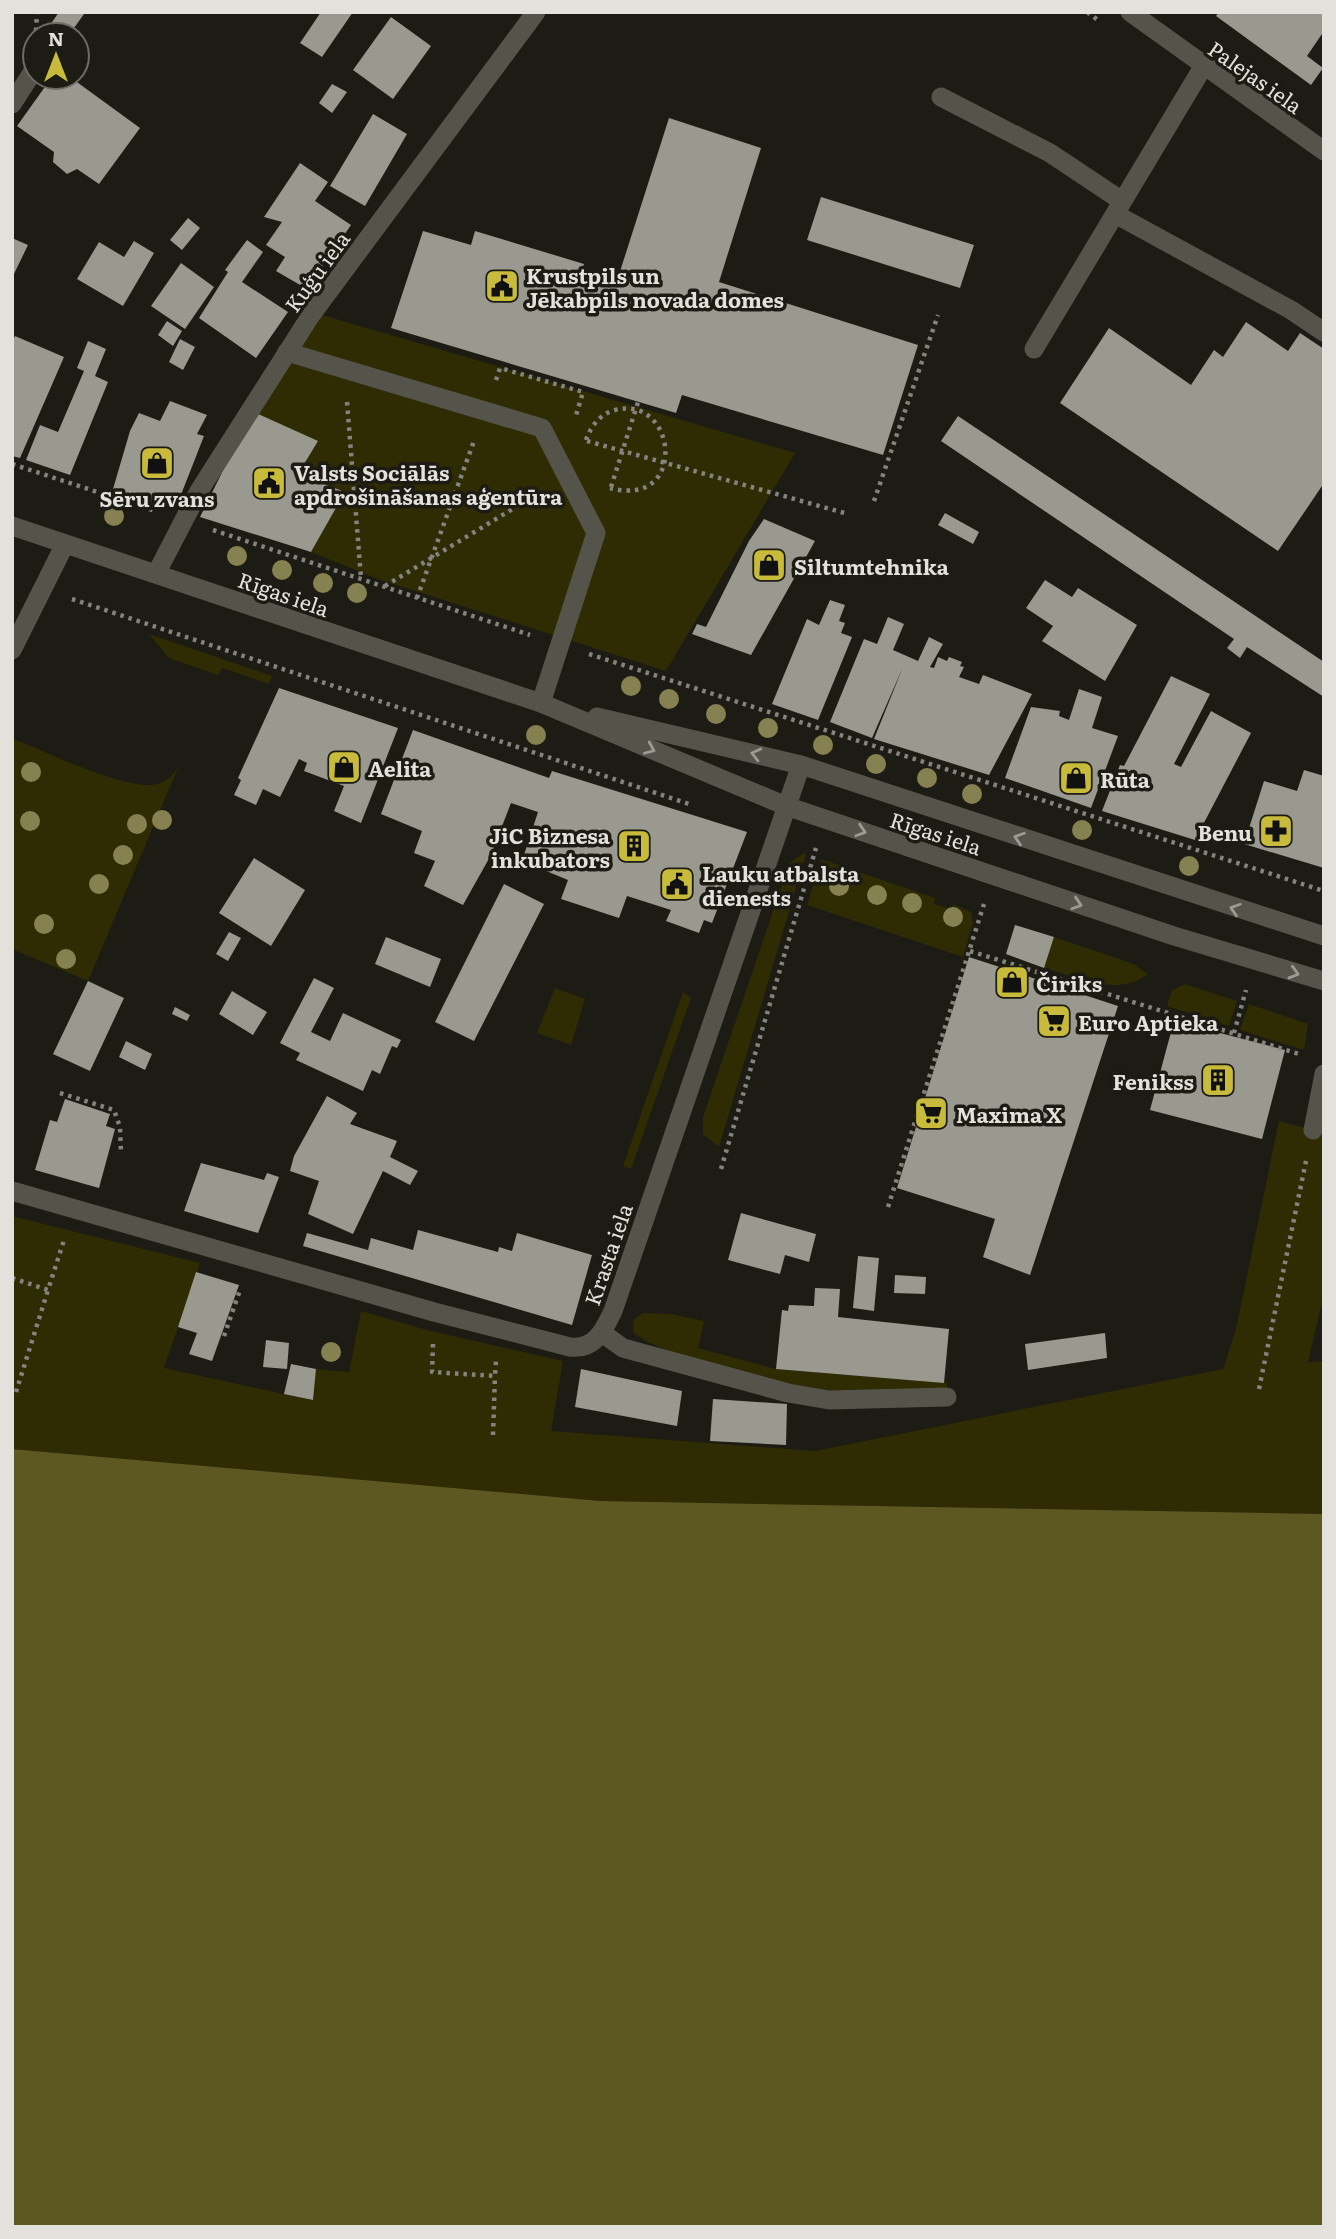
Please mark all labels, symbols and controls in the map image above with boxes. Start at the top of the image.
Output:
north arrow [21,21,91,91]
text: N [48,24,64,52]
street label: Palejas iela [1203,32,1310,120]
street label: Kuģu iela [276,224,356,318]
place label: Krustpils un Jēkabpils novada domes [526,259,784,314]
public building icon: Krustpils un Jēkabpils novada domes [483,267,521,305]
shop icon: Sēru zvans [138,444,176,482]
place label: Valsts Sociālās apdrošināšanas aģentūra [294,456,563,511]
public building icon: Valsts Sociālās apdrošināšanas aģentūra [250,464,288,502]
place label: Sēru zvans [99,482,215,513]
shop icon: Siltumtehnika [750,546,788,584]
place label: Siltumtehnika [794,550,950,581]
street label: Rīgas iela [234,563,334,623]
one-way arrow [642,741,655,755]
shop icon: Aelita [325,748,363,786]
one-way arrow [750,748,762,762]
place label: Aelita [368,752,432,783]
shop icon: Rūta [1057,759,1095,797]
place label: Rūta [1100,763,1151,794]
street label: Rīgas iela [886,803,986,862]
pharmacy icon: Benu [1257,812,1295,850]
place label: Benu [1197,816,1252,847]
place label: JiC Biznesa inkubators [489,819,611,874]
one-way arrow [855,823,867,838]
building icon: JiC Biznesa inkubators [615,827,653,865]
one-way arrow [1014,831,1026,846]
place label: Lauku atbalsta dienests [702,857,860,912]
public building icon: Lauku atbalsta dienests [658,865,696,903]
one-way arrow [1071,895,1083,910]
one-way arrow [1229,903,1242,917]
shop icon: Čiriks [993,963,1031,1001]
one-way arrow [1288,964,1300,979]
place label: Čiriks [1036,967,1102,998]
supermarket icon: Euro Aptieka [1035,1002,1073,1040]
place label: Euro Aptieka [1078,1006,1219,1037]
building icon: Fenikss [1199,1061,1237,1099]
place label: Fenikss [1113,1065,1194,1096]
supermarket icon: Maxima X [912,1094,950,1132]
place label: Maxima X [956,1098,1062,1129]
street label: Krasta iela [575,1198,639,1309]

